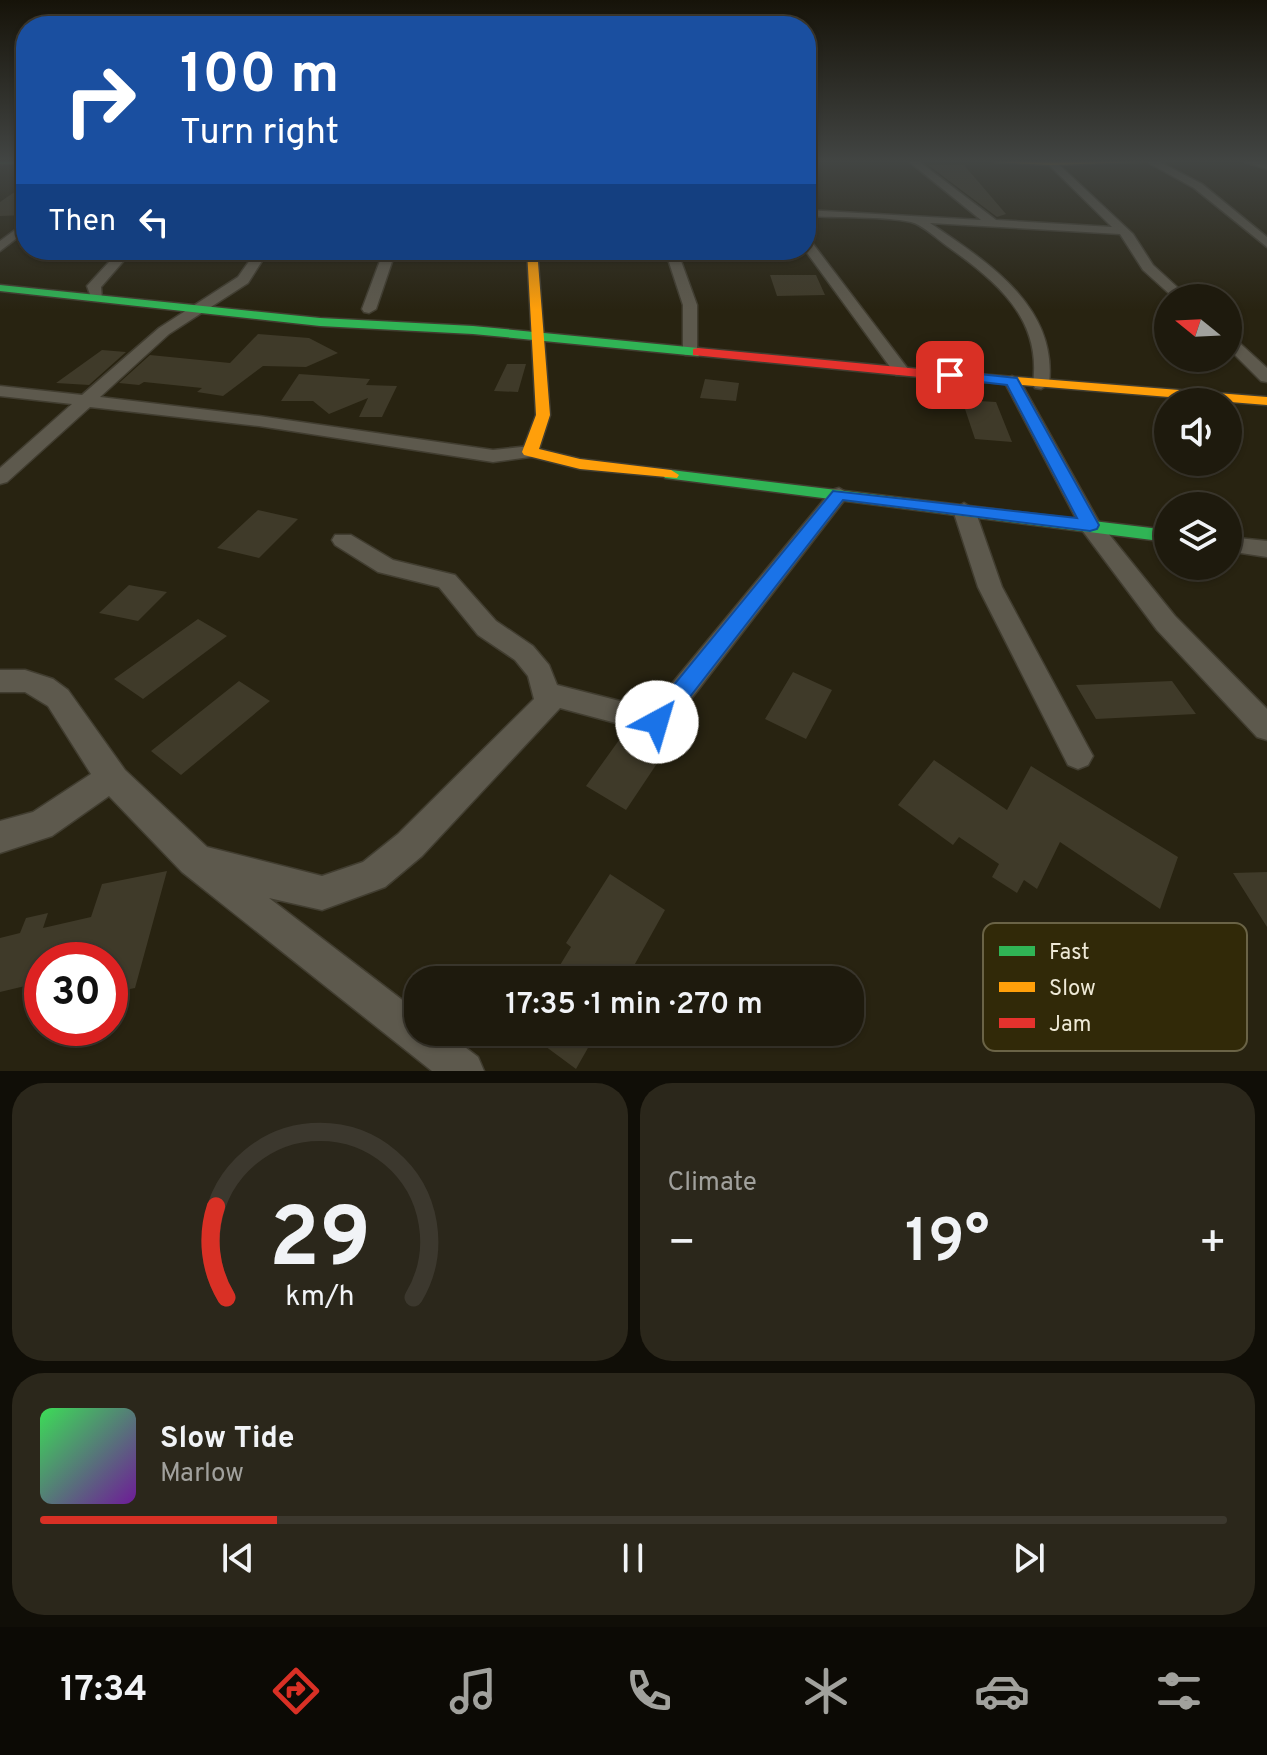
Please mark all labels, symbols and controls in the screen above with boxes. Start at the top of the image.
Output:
text: 100 m [180,42,339,112]
icon: right [48,48,152,152]
text: Turn right [180,111,339,157]
icon: left [132,200,176,244]
text: Then [48,204,116,241]
north arrow [1154,284,1242,372]
map controls [1154,284,1242,580]
pin [916,341,984,409]
icon: arrive [928,353,972,397]
button: sound [1154,388,1242,476]
button: layers [1154,492,1242,580]
position arrow [615,680,699,764]
legend [983,923,1247,1051]
text: Fast [1049,940,1090,967]
speed limit sign: 30 [24,942,128,1046]
text: Slow [1049,976,1096,1003]
text: 17:35 · 1 min · 270 m [505,987,763,1024]
text: Jam [1049,1012,1092,1039]
text: Climate [668,1167,757,1200]
text: 29 [269,1191,371,1296]
text: 19° [905,1207,990,1283]
text: − [668,1217,696,1273]
text: + [1199,1217,1227,1273]
text: km/h [285,1280,354,1316]
text: Slow Tide [160,1421,294,1458]
text: Marlow [160,1458,244,1491]
icon: previous [216,1536,260,1580]
icon: pause [611,1536,655,1580]
icon: next [1007,1536,1051,1580]
icon: directions [268,1663,324,1719]
icon: music [445,1663,501,1719]
icon: phone [621,1663,677,1719]
icon: climate [798,1663,854,1719]
icon: car [974,1663,1030,1719]
icon: filters [1151,1663,1207,1719]
text: 17:34 [60,1668,147,1714]

